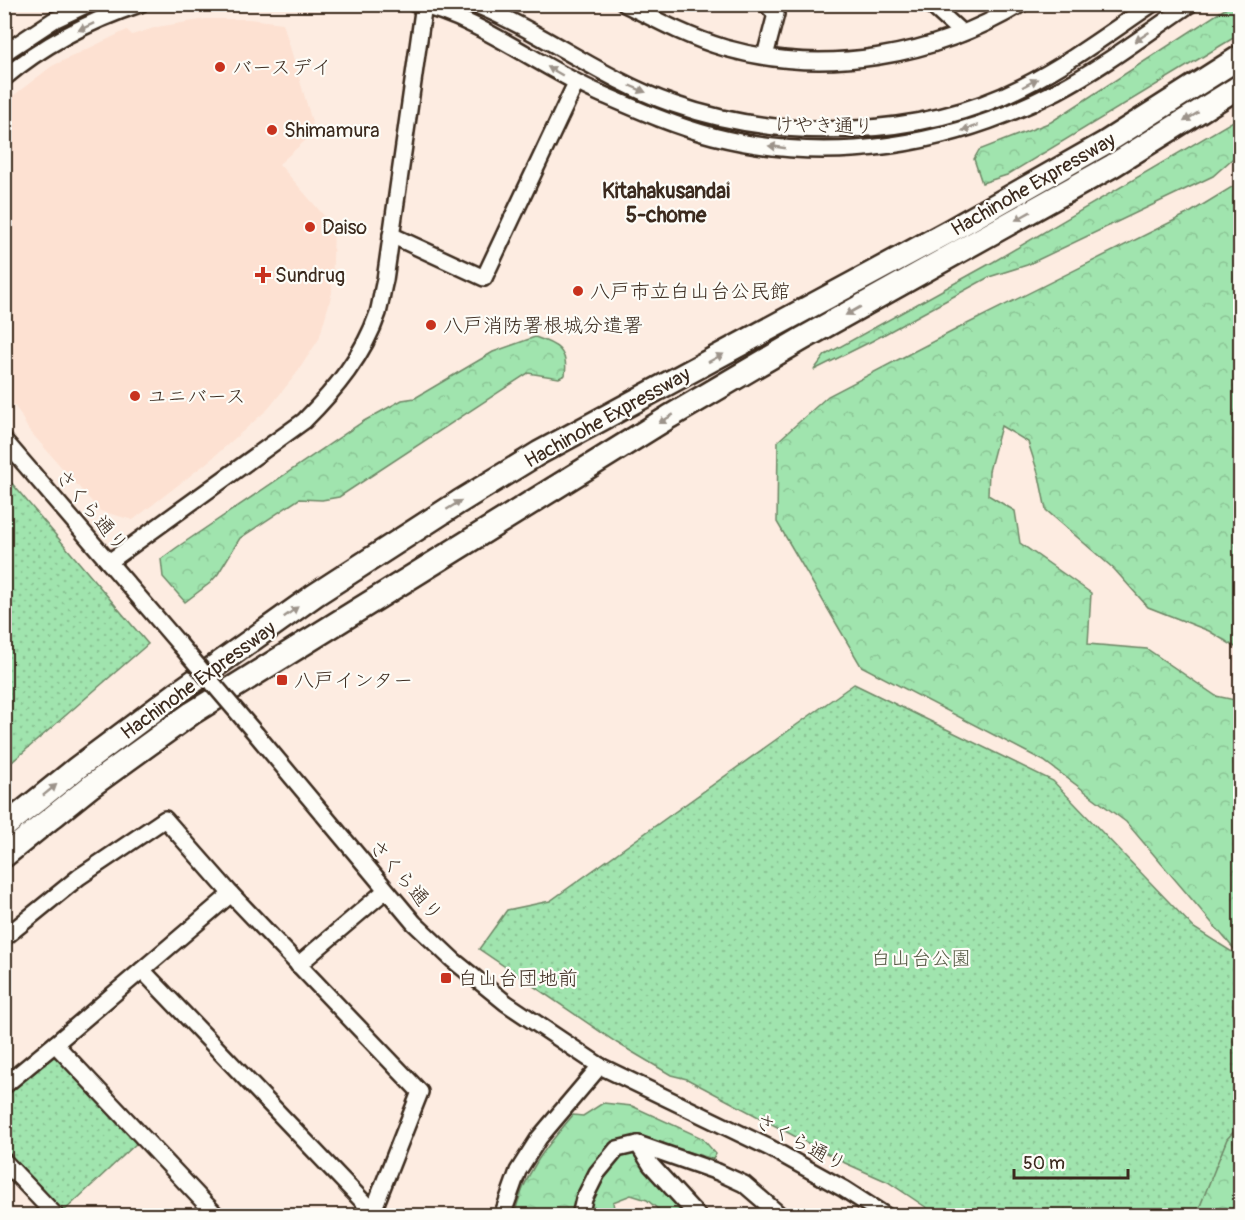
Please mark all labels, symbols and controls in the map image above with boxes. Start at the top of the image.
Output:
one-way arrow [77,22,94,31]
one-way arrow [1134,31,1150,43]
place label: バースデイ [232,55,331,80]
marker: バースデイ [213,60,227,74]
one-way arrow [546,66,563,76]
one-way arrow [1021,78,1038,88]
one-way arrow [629,85,647,94]
one-way arrow [1183,111,1199,122]
street label: けやき通り [774,112,874,139]
place label: Shimamura [284,118,380,143]
marker: Shimamura [265,123,279,137]
one-way arrow [961,123,979,133]
street label: Hachinohe Expressway [947,127,1120,242]
one-way arrow [768,142,787,151]
district label: Kitahakusandai 5-chome [602,178,730,229]
one-way arrow [1014,211,1031,221]
place label: Daiso [322,215,367,240]
marker: Daiso [303,220,317,234]
place label: Sundrug [275,263,345,288]
marker: Sundrug [256,268,270,282]
place label: 八戸市立白山台公民館 [590,279,790,304]
marker: 八戸市立白山台公民館 [571,284,585,298]
one-way arrow [844,306,861,316]
place label: 八戸消防署根城分遣署 [443,313,643,338]
marker: 八戸消防署根城分遣署 [424,318,438,332]
one-way arrow [707,353,724,363]
street label: Hachinohe Expressway [520,361,695,473]
place label: ユニバース [147,384,246,409]
marker: ユニバース [128,389,142,403]
one-way arrow [657,413,674,424]
street label: さくら通り [50,464,133,557]
one-way arrow [446,500,463,511]
one-way arrow [284,606,299,618]
street label: Hachinohe Expressway [116,615,281,745]
place label: 八戸インター [294,668,413,693]
marker: 八戸インター [275,673,289,687]
one-way arrow [42,784,58,797]
street label: さくら通り [363,834,448,926]
park label: 白山台公園 [871,946,971,971]
place label: 白山台団地前 [458,966,578,991]
marker: 白山台団地前 [439,971,453,985]
street label: さくら通り [751,1108,851,1177]
scale bar [1014,1142,1128,1180]
text: 50 m [1023,1152,1065,1175]

